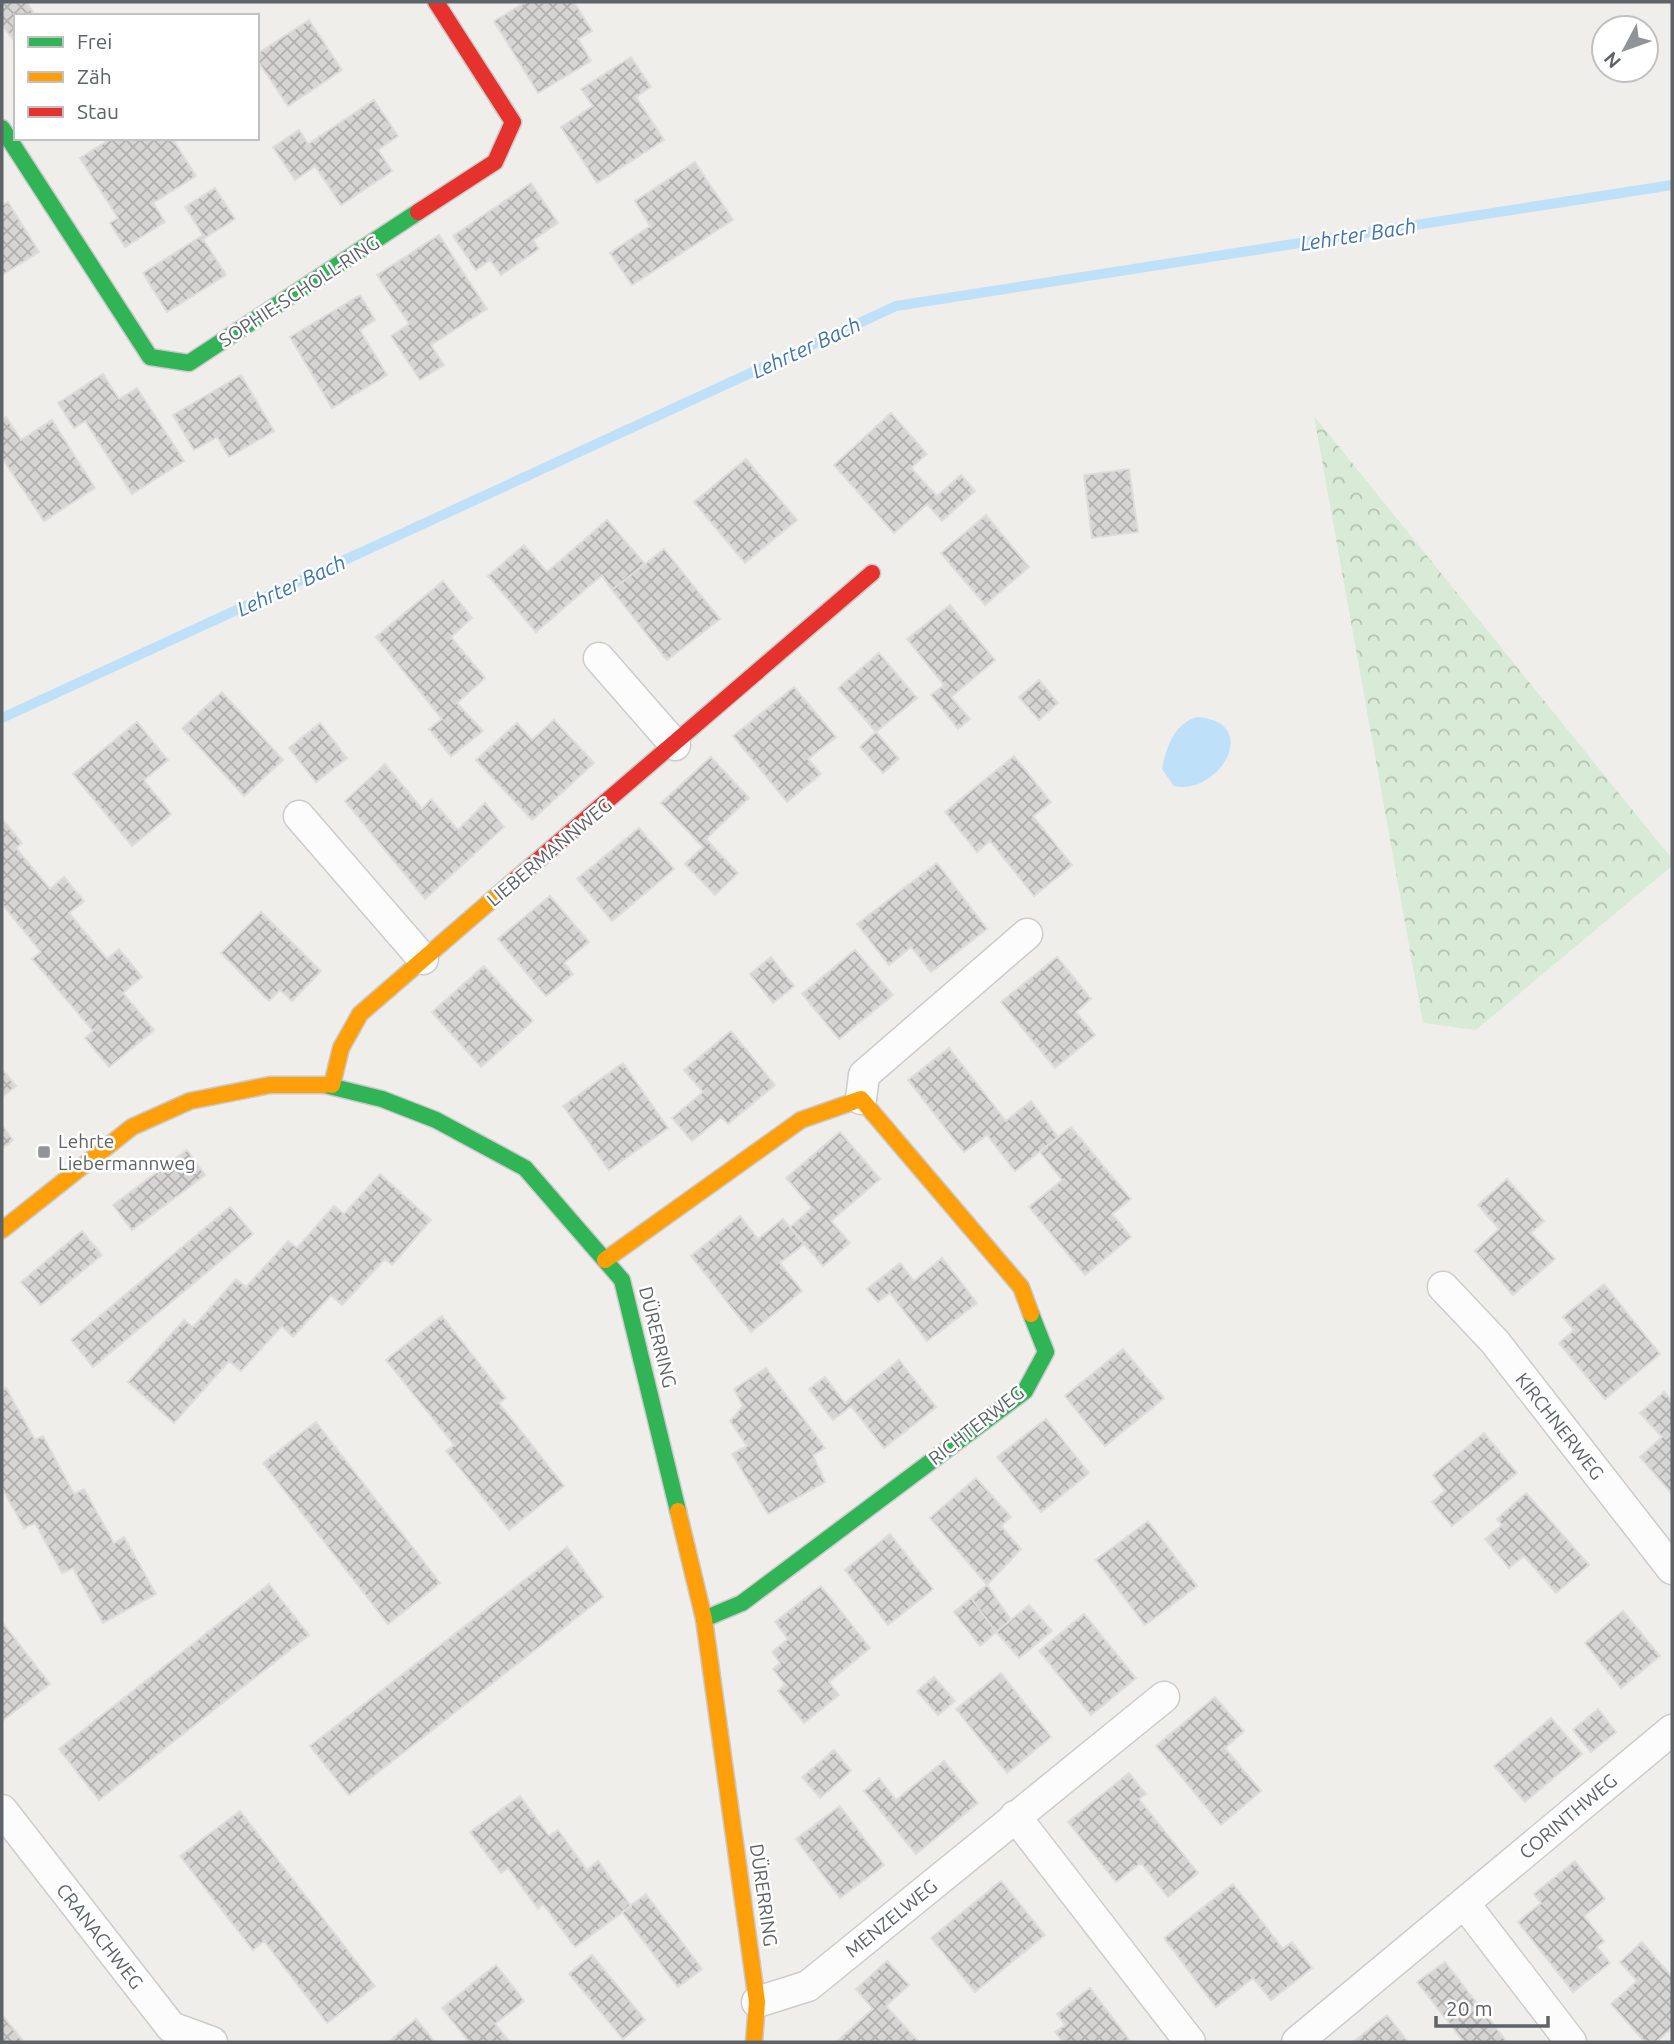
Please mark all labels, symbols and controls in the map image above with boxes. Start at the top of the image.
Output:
legend [14,14,259,140]
north arrow [1590,14,1660,84]
text: Frei [77,29,112,53]
text: N [1599,48,1625,73]
text: Zäh [77,64,112,88]
text: Stau [77,99,119,123]
water label: Lehrter Bach [1298,213,1418,255]
street label: SOPHIE-SCHOLL-RING [215,231,383,351]
water label: Lehrter Bach [748,311,864,383]
water label: Lehrter Bach [233,549,349,621]
street label: LIEBERMANNWEG [482,793,616,911]
place label: Lehrte Liebermannweg [58,1130,196,1174]
marker: Lehrte Liebermannweg [36,1144,52,1160]
street label: DÜRERRING [635,1284,681,1390]
street label: KIRCHNERWEG [1511,1368,1609,1484]
street label: RICHTERWEG [924,1381,1028,1469]
street label: CORINTHWEG [1515,1769,1621,1863]
street label: DÜRERRING [746,1842,782,1948]
street label: MENZELWEG [841,1874,941,1962]
street label: CRANACHWEG [52,1879,148,1993]
scale bar [1436,1984,1548,2028]
text: 20 m [1446,1996,1493,2020]

